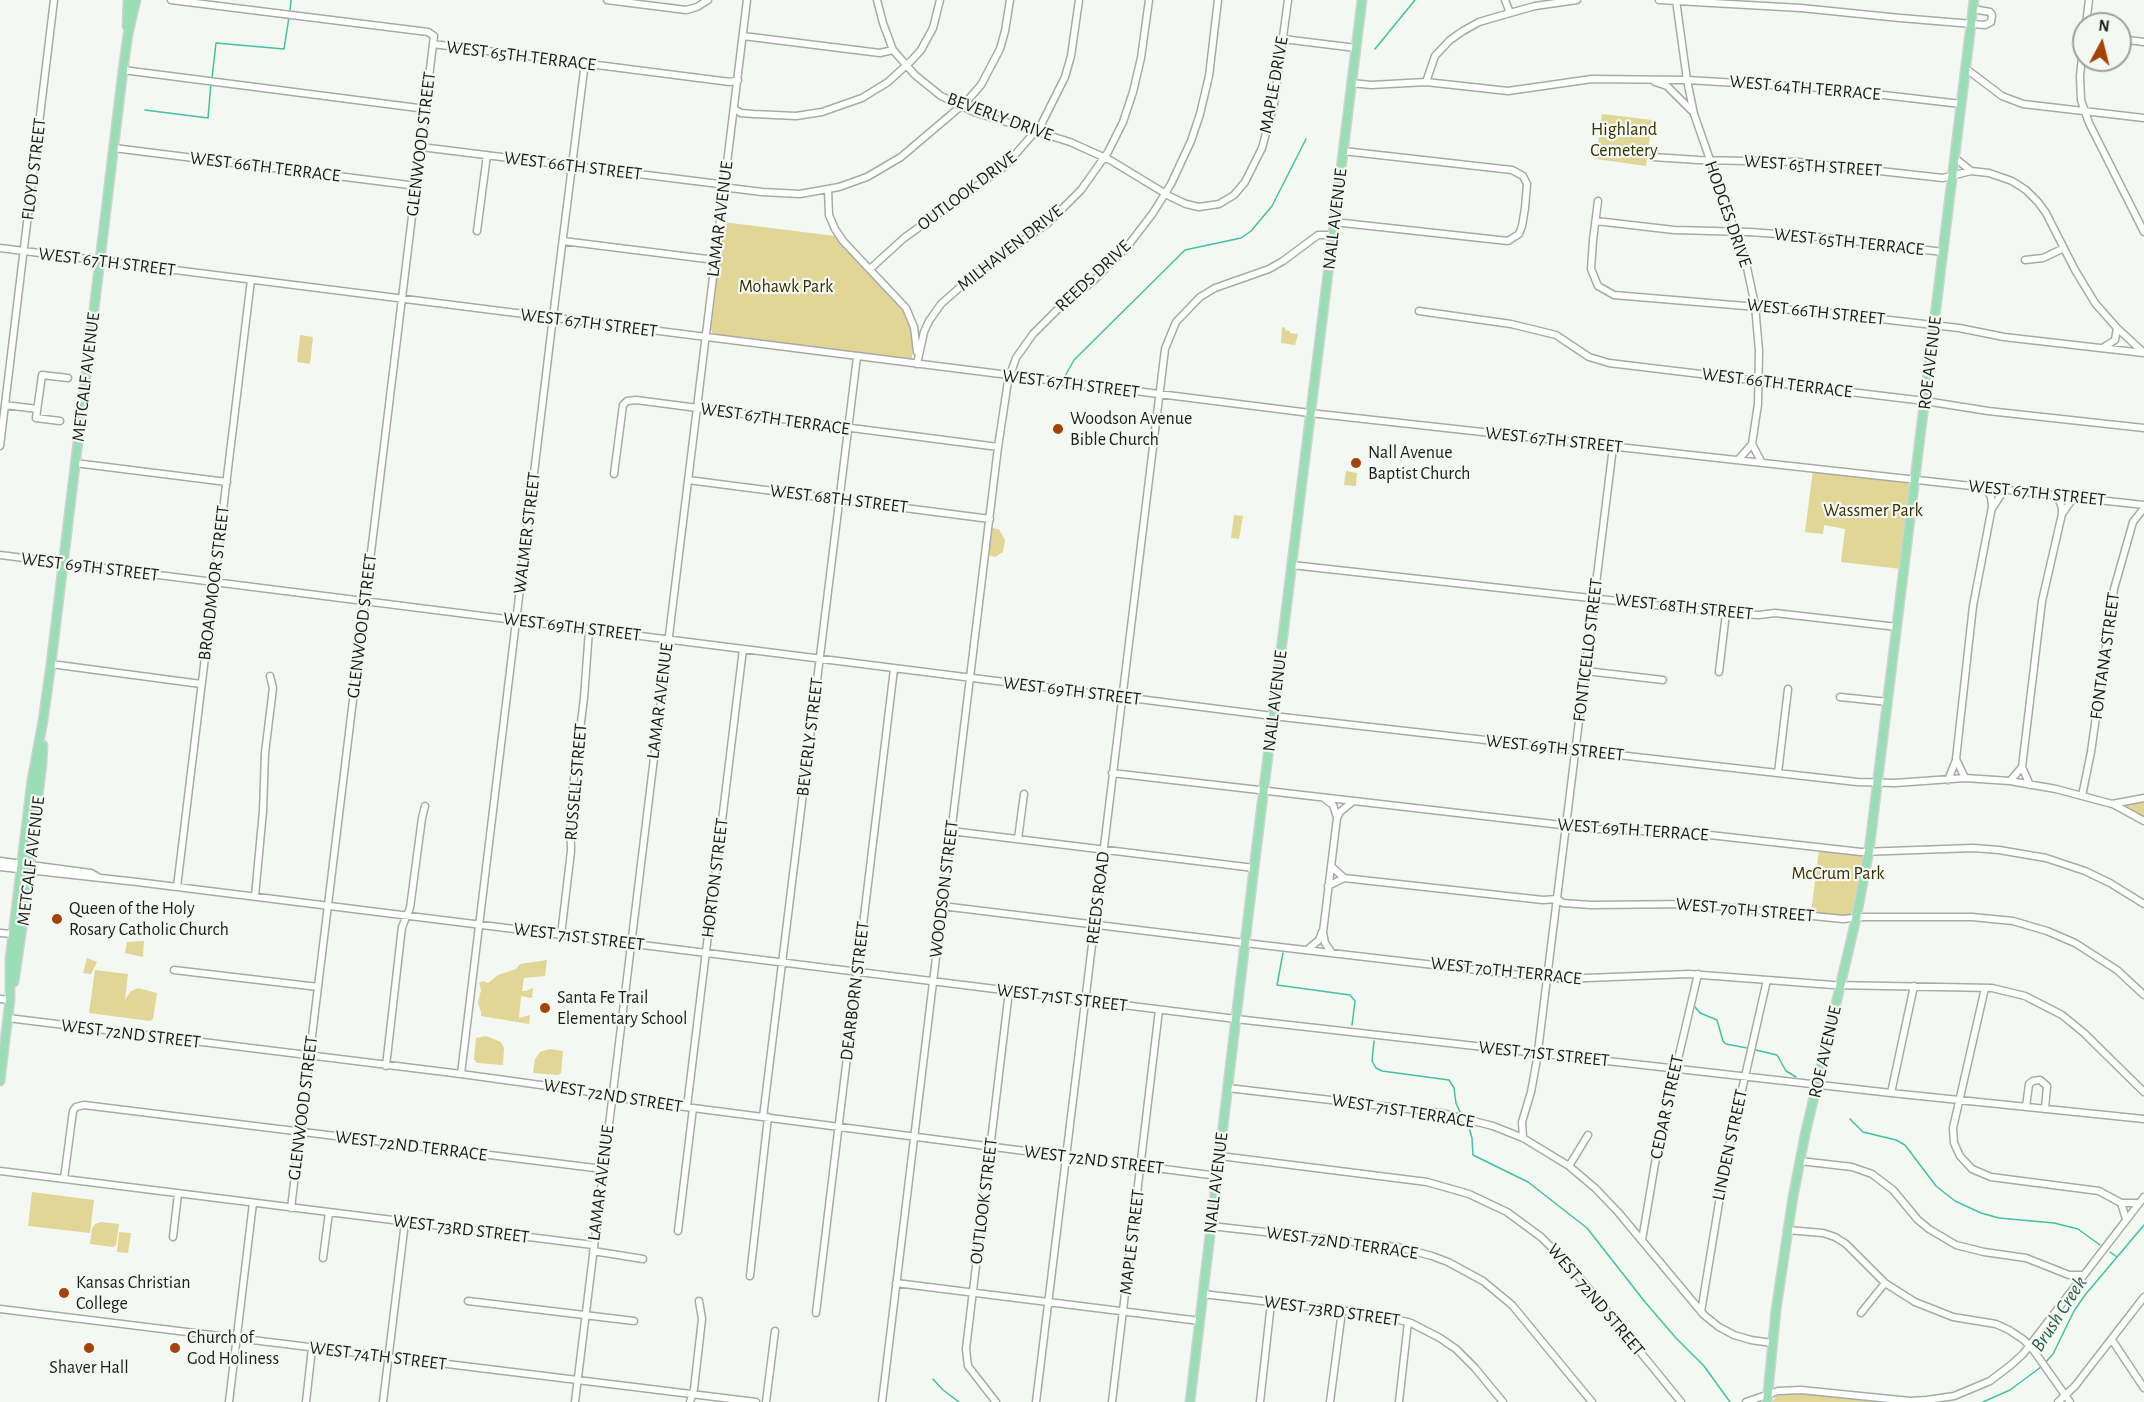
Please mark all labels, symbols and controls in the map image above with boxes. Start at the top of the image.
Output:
north arrow [2072,12,2132,72]
text: N [2097,18,2110,35]
street label: MAPLE DRIVE [1255,35,1293,135]
street label: WEST 65TH TERRACE [445,36,597,76]
street label: GLENWOOD STREET [401,71,441,217]
street label: WEST 64TH TERRACE [1729,71,1881,105]
street label: BEVERLY DRIVE [944,88,1056,146]
street label: FLOYD STREET [17,117,51,221]
park label: Highland Cemetery [1590,119,1658,162]
street label: WEST 66TH TERRACE [189,147,341,187]
street label: WEST 66TH STREET [503,147,643,185]
street label: OUTLOOK DRIVE [913,147,1021,235]
street label: WEST 65TH STREET [1743,150,1883,182]
street label: HODGES DRIVE [1700,158,1756,270]
street label: LAMAR AVENUE [702,160,738,278]
street label: NALL AVENUE [1318,167,1352,271]
street label: MILHAVEN DRIVE [953,200,1067,296]
street label: WEST 65TH TERRACE [1773,223,1925,261]
street label: REEDS DRIVE [1051,236,1135,316]
street label: WEST 67TH STREET [37,243,177,281]
park label: Mohawk Park [739,276,833,298]
street label: WEST 66TH STREET [1746,294,1886,330]
street label: WEST 67TH STREET [519,304,659,342]
street label: METCALF AVENUE [67,311,105,443]
street label: ROE AVENUE [1914,315,1946,411]
street label: WEST 66TH TERRACE [1701,363,1853,403]
street label: WEST 67TH STREET [1001,365,1141,403]
street label: WEST 67TH TERRACE [699,398,851,440]
place label: Woodson Avenue Bible Church [1070,408,1192,450]
marker: Woodson Avenue Bible Church [1051,422,1065,436]
street label: WEST 67TH STREET [1484,422,1624,458]
place label: Nall Avenue Baptist Church [1368,442,1470,484]
marker: Nall Avenue Baptist Church [1349,456,1363,470]
street label: WALMER STREET [509,471,545,595]
street label: WEST 67TH STREET [1967,475,2107,511]
street label: WEST 68TH STREET [769,480,909,518]
park label: Wassmer Park [1823,500,1923,522]
street label: BROADMOOR STREET [194,504,234,662]
street label: WEST 69TH STREET [20,548,160,586]
street label: GLENWOOD STREET [342,553,382,699]
street label: FONTICELLO STREET [1568,577,1608,723]
street label: WEST 68TH STREET [1614,589,1754,625]
street label: FONTANA STREET [2085,591,2125,721]
street label: WEST 69TH STREET [502,608,642,646]
street label: LAMAR AVENUE [642,642,678,760]
street label: NALL AVENUE [1258,649,1292,753]
street label: WEST 69TH STREET [1002,672,1142,710]
street label: BEVERLY STREET [792,676,828,798]
street label: RUSSELL STREET [560,722,592,842]
street label: WEST 69TH STREET [1485,730,1625,766]
street label: METCALF AVENUE [12,795,50,927]
street label: WEST 69TH TERRACE [1557,814,1709,846]
street label: HORTON STREET [697,817,733,939]
street label: WOODSON STREET [925,819,963,959]
street label: REEDS ROAD [1082,850,1114,946]
park label: McCrum Park [1791,863,1885,885]
street label: WEST 70TH STREET [1675,893,1815,927]
place label: Queen of the Holy Rosary Catholic Church [69,898,229,940]
marker: Queen of the Holy Rosary Catholic Church [50,912,64,926]
street label: WEST 71ST STREET [512,918,646,956]
street label: DEARBORN STREET [836,920,874,1062]
street label: WEST 70TH TERRACE [1430,952,1582,990]
street label: WEST 71ST STREET [995,979,1129,1017]
place label: Santa Fe Trail Elementary School [557,987,687,1030]
marker: Santa Fe Trail Elementary School [538,1001,552,1015]
street label: ROE AVENUE [1804,1004,1846,1100]
street label: WEST 72ND STREET [60,1015,202,1053]
street label: GLENWOOD STREET [283,1035,323,1181]
street label: WEST 71ST STREET [1477,1036,1611,1072]
street label: CEDAR STREET [1645,1053,1689,1161]
street label: WEST 72ND STREET [542,1074,684,1118]
street label: LINDEN STREET [1708,1087,1752,1203]
street label: WEST 71ST TERRACE [1330,1089,1476,1133]
street label: LAMAR AVENUE [583,1124,619,1242]
street label: WEST 72ND TERRACE [334,1126,488,1166]
street label: NALL AVENUE [1199,1131,1233,1235]
street label: OUTLOOK STREET [966,1137,1002,1265]
street label: WEST 72ND STREET [1023,1141,1165,1179]
street label: MAPLE STREET [1115,1188,1149,1296]
street label: WEST 73RD STREET [391,1210,531,1248]
street label: WEST 72ND TERRACE [1265,1222,1419,1264]
street label: WEST 72ND STREET [1543,1239,1649,1361]
place label: Kansas Christian College [76,1272,191,1314]
water label: Brush Creek [2026,1272,2092,1356]
marker: Kansas Christian College [57,1286,71,1300]
street label: WEST 73RD STREET [1262,1291,1402,1331]
place label: Church of God Holiness [187,1327,279,1370]
street label: WEST 74TH STREET [308,1337,448,1375]
marker: Shaver Hall [82,1341,96,1355]
marker: Church of God Holiness [168,1341,182,1355]
place label: Shaver Hall [49,1357,129,1379]

